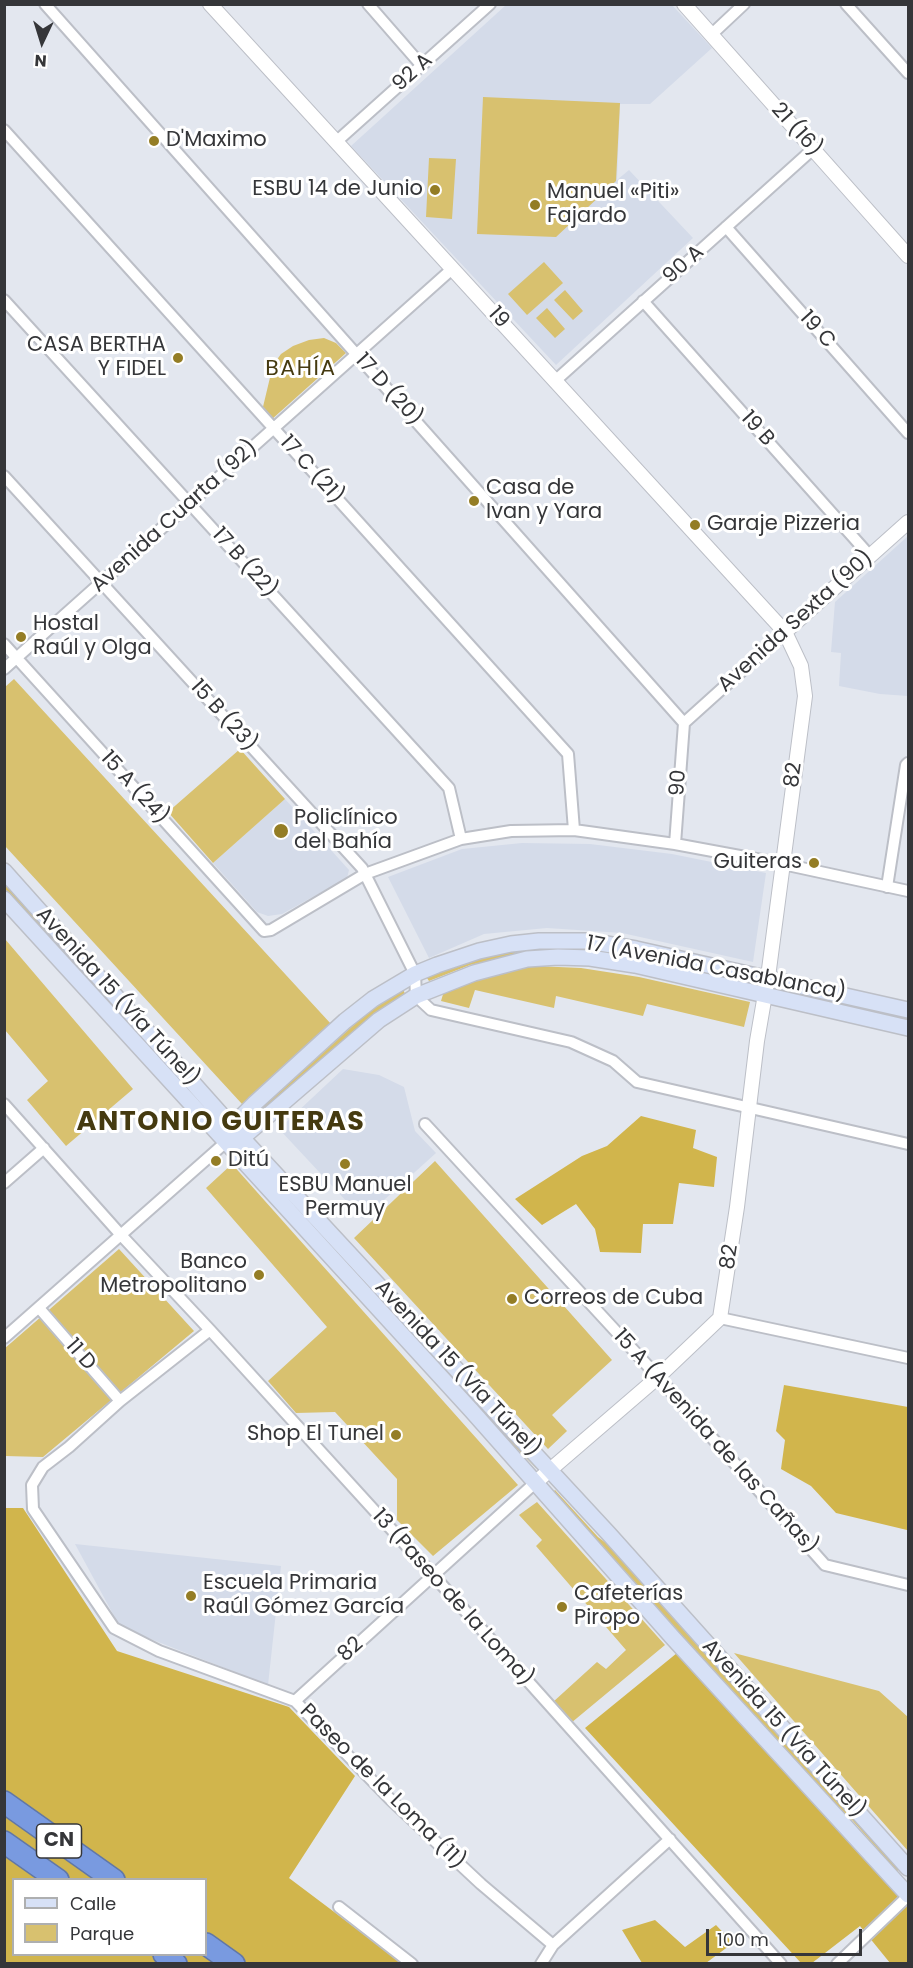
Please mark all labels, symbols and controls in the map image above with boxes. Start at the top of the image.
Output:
north arrow [12,12,72,72]
text: N [34,49,48,72]
street label: 92 A [388,49,438,97]
street label: 21 (16) [765,98,827,162]
place label: D'Maximo [166,128,267,154]
marker: D'Maximo [147,134,161,148]
place label: ESBU 14 de Junio [252,177,423,203]
place label: Manuel «Piti» Fajardo [547,180,679,230]
marker: ESBU 14 de Junio [428,183,442,197]
marker: Manuel «Piti» Fajardo [528,198,542,212]
street label: 90 A [658,240,710,290]
street label: 19 [482,302,514,334]
street label: 19 C [794,306,840,354]
place label: CASA BERTHA Y FIDEL [27,333,166,383]
street label: 17 D (20) [349,349,427,431]
marker: CASA BERTHA Y FIDEL [171,351,185,365]
district label: BAHÍA [265,356,337,382]
street label: 19 B [735,406,779,452]
street label: 17 C (21) [274,431,348,509]
street label: Avenida Cuarta (92) [87,436,263,598]
place label: Casa de Ivan y Yara [486,476,602,526]
marker: Casa de Ivan y Yara [467,494,481,508]
place label: Garaje Pizzeria [707,512,860,538]
marker: Garaje Pizzeria [688,518,702,532]
street label: 17 B (22) [206,523,282,603]
street label: Avenida Sexta (90) [713,546,879,698]
place label: Hostal Raúl y Olga [33,612,152,662]
marker: Hostal Raúl y Olga [14,630,28,644]
street label: 15 B (23) [184,675,262,757]
street label: 15 A (24) [95,746,173,830]
street label: 82 [780,761,808,789]
street label: 90 [666,769,692,797]
place label: Policlínico del Bahía [294,806,398,856]
marker: Policlínico del Bahía [272,822,290,840]
place label: Guiteras [713,850,802,876]
marker: Guiteras [807,856,821,870]
street label: Avenida 15 (Vía Túnel) [30,902,204,1092]
street label: 17 (Avenida Casablanca) [584,931,848,1007]
district label: ANTONIO GUITERAS [77,1107,365,1139]
place label: Ditú [228,1148,269,1174]
marker: Ditú [209,1154,223,1168]
marker: ESBU Manuel Permuy [338,1157,352,1171]
place label: ESBU Manuel Permuy [278,1173,412,1223]
street label: 82 [716,1243,744,1271]
place label: Banco Metropolitano [100,1250,247,1300]
marker: Banco Metropolitano [252,1268,266,1282]
street label: Avenida 15 (Vía Túnel) [369,1276,545,1462]
place label: Correos de Cuba [524,1286,703,1312]
marker: Correos de Cuba [505,1292,519,1306]
street label: 15 A (Avenida de las Cañas) [607,1324,823,1560]
street label: 11 D [59,1334,101,1376]
place label: Shop El Tunel [247,1422,384,1448]
marker: Shop El Tunel [389,1428,403,1442]
street label: 13 (Paseo de la Loma) [366,1504,538,1692]
place label: Escuela Primaria Raúl Gómez García [203,1571,404,1621]
place label: Cafeterías Piropo [574,1582,683,1632]
marker: Escuela Primaria Raúl Gómez García [184,1589,198,1603]
marker: Cafeterías Piropo [555,1600,569,1614]
street label: 82 [333,1632,369,1668]
street label: Avenida 15 (Vía Túnel) [696,1634,870,1824]
street label: Paseo de la Loma (11) [294,1699,470,1875]
road number: CN [36,1824,82,1858]
legend [12,1878,207,1956]
text: Calle [70,1891,116,1916]
scale bar [709,1917,865,1955]
text: Parque [70,1921,134,1946]
text: 100 m [717,1927,769,1952]

